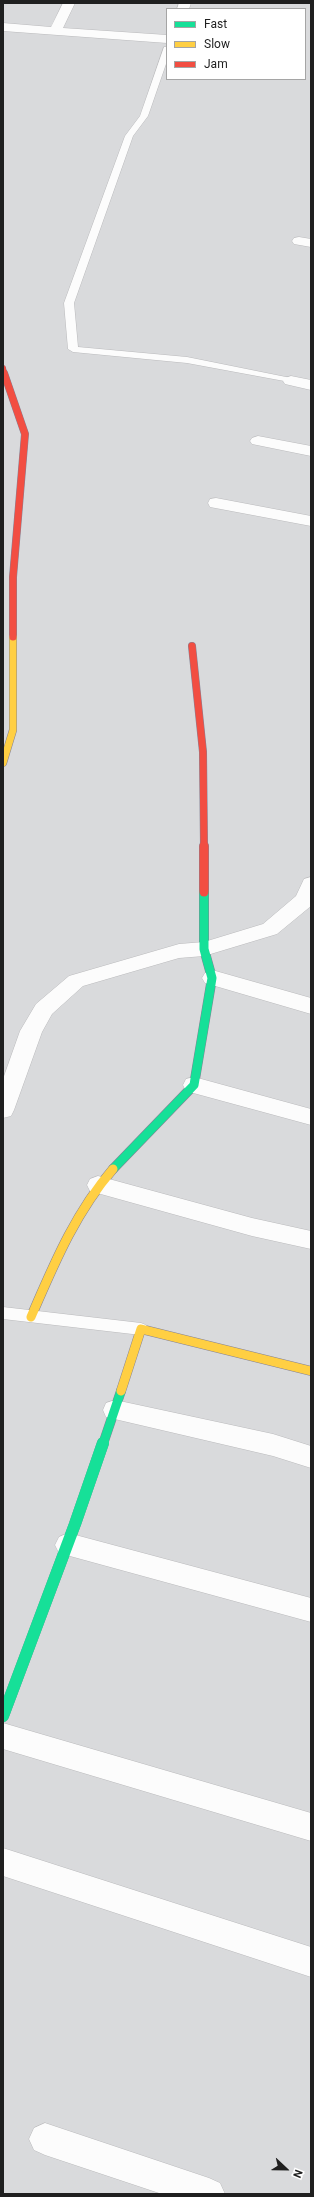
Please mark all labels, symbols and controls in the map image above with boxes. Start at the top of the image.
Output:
legend [166,8,306,80]
text: Fast [204,17,227,31]
text: Slow [204,37,230,51]
text: Jam [204,57,228,71]
north arrow [266,2149,306,2189]
text: N [290,2168,305,2180]

